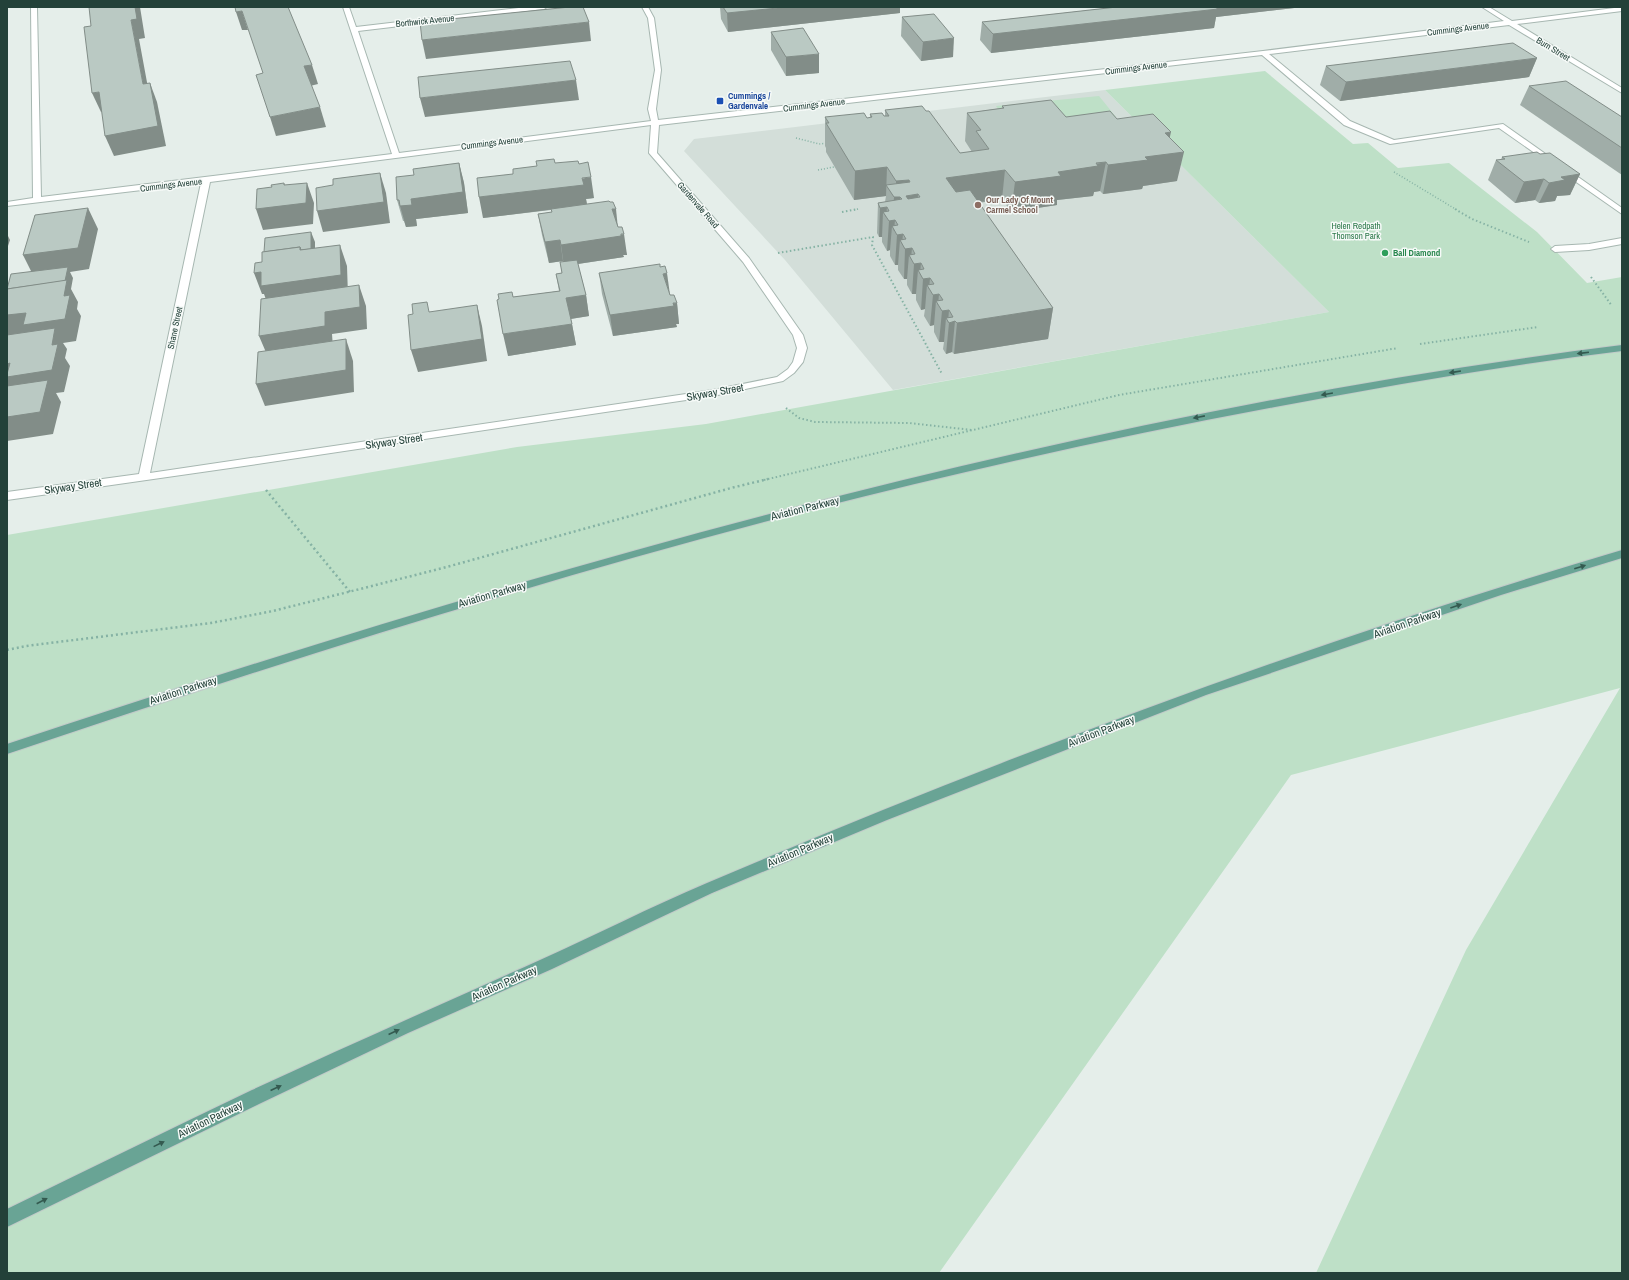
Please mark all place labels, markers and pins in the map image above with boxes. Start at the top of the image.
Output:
place label: Cummings / Gardenvale [728,90,771,112]
marker: Cummings / Gardenvale [715,96,725,106]
place label: Our Lady Of Mount Carmel School [986,194,1053,216]
marker: Our Lady Of Mount Carmel School [973,200,983,210]
place label: Ball Diamond [1393,247,1441,259]
marker: Ball Diamond [1380,248,1390,258]

